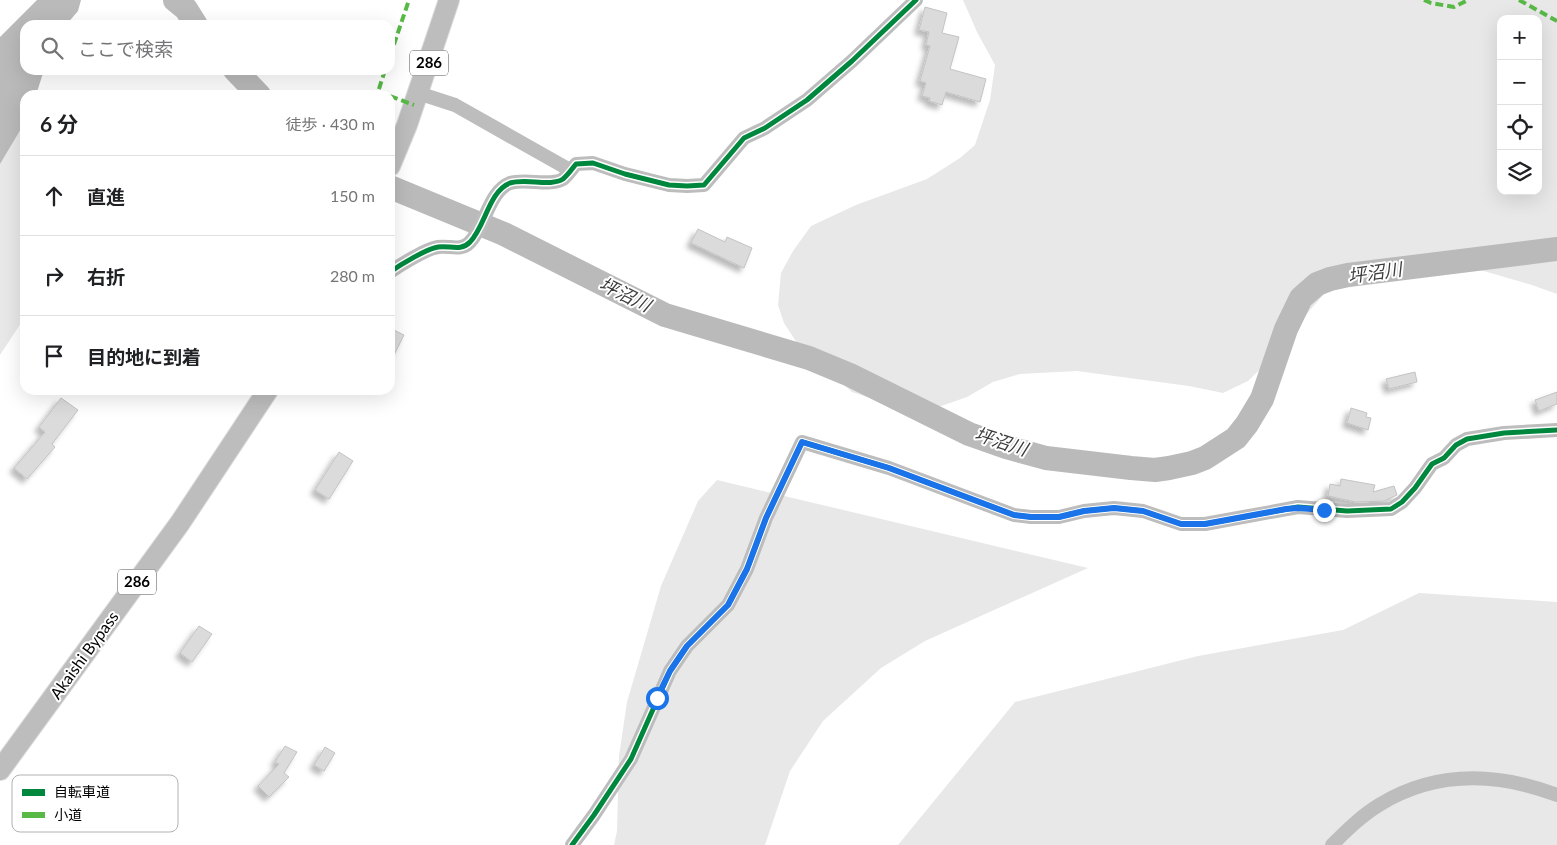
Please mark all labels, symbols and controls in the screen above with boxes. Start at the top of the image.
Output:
map controls [1497,15,1542,195]
button: + [1497,15,1542,60]
search box [20,20,395,75]
icon: search [38,34,66,62]
text: ここで検索 [78,37,173,60]
road number: 286 [410,50,448,76]
button: − [1497,60,1542,105]
button: locate [1497,105,1542,150]
text: 6 分 [40,111,78,136]
text: 徒歩 · 430 m [286,114,375,133]
button: layers [1497,150,1542,195]
icon: ahead [40,182,68,210]
text: 直進 [87,185,125,208]
text: 150 m [330,186,375,205]
water label: 坪沼川 [1347,257,1405,287]
icon: right [40,262,68,290]
text: 右折 [87,265,125,288]
text: 280 m [330,266,375,285]
water label: 坪沼川 [596,272,656,317]
icon: arrive [40,342,68,370]
text: 目的地に到着 [87,345,201,368]
water label: 坪沼川 [972,422,1032,460]
route end [1313,499,1336,522]
road number: 286 [118,570,156,594]
street label: Akaishi Bypass [45,607,122,702]
route start [646,687,669,710]
legend [12,775,178,832]
text: 自転車道 [54,783,110,800]
text: 小道 [54,806,82,823]

